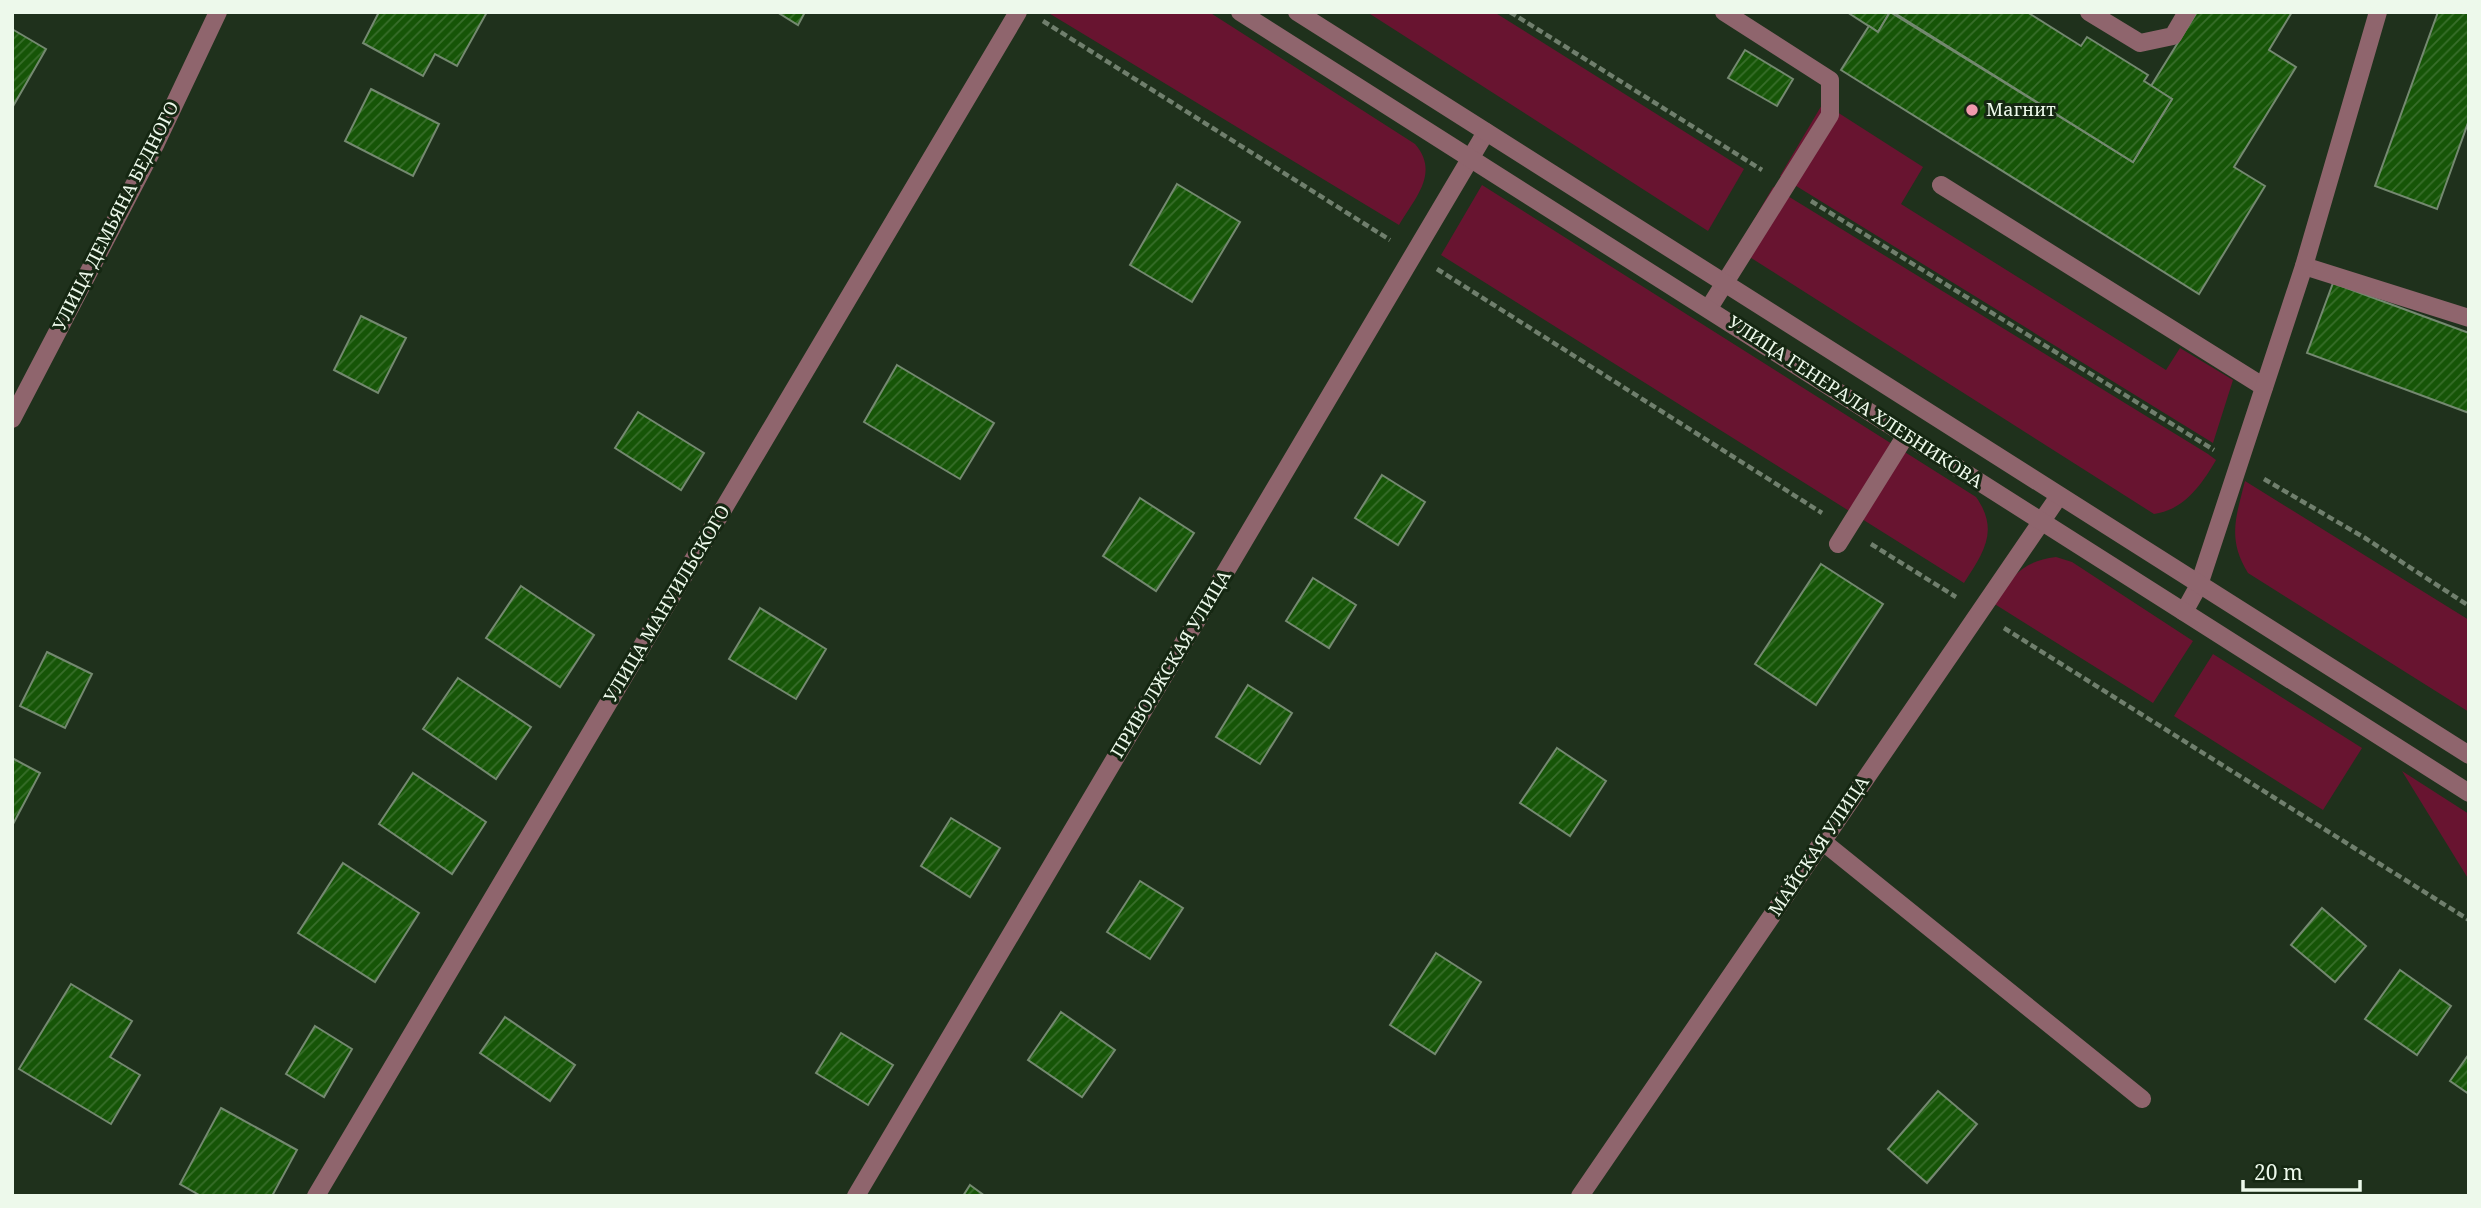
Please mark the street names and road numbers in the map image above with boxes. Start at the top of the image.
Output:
street label: УЛИЦА ДЕМЬЯНА БЕДНОГО [47,97,184,334]
street label: УЛИЦА ГЕНЕРАЛА ХЛЕБНИКОВА [1723,310,1988,493]
street label: УЛИЦА МАНУИЛЬСКОГО [598,500,735,707]
street label: ПРИВОЛЖСКАЯ УЛИЦА [1105,565,1236,762]
street label: МАЙСКАЯ УЛИЦА [1762,771,1874,920]

